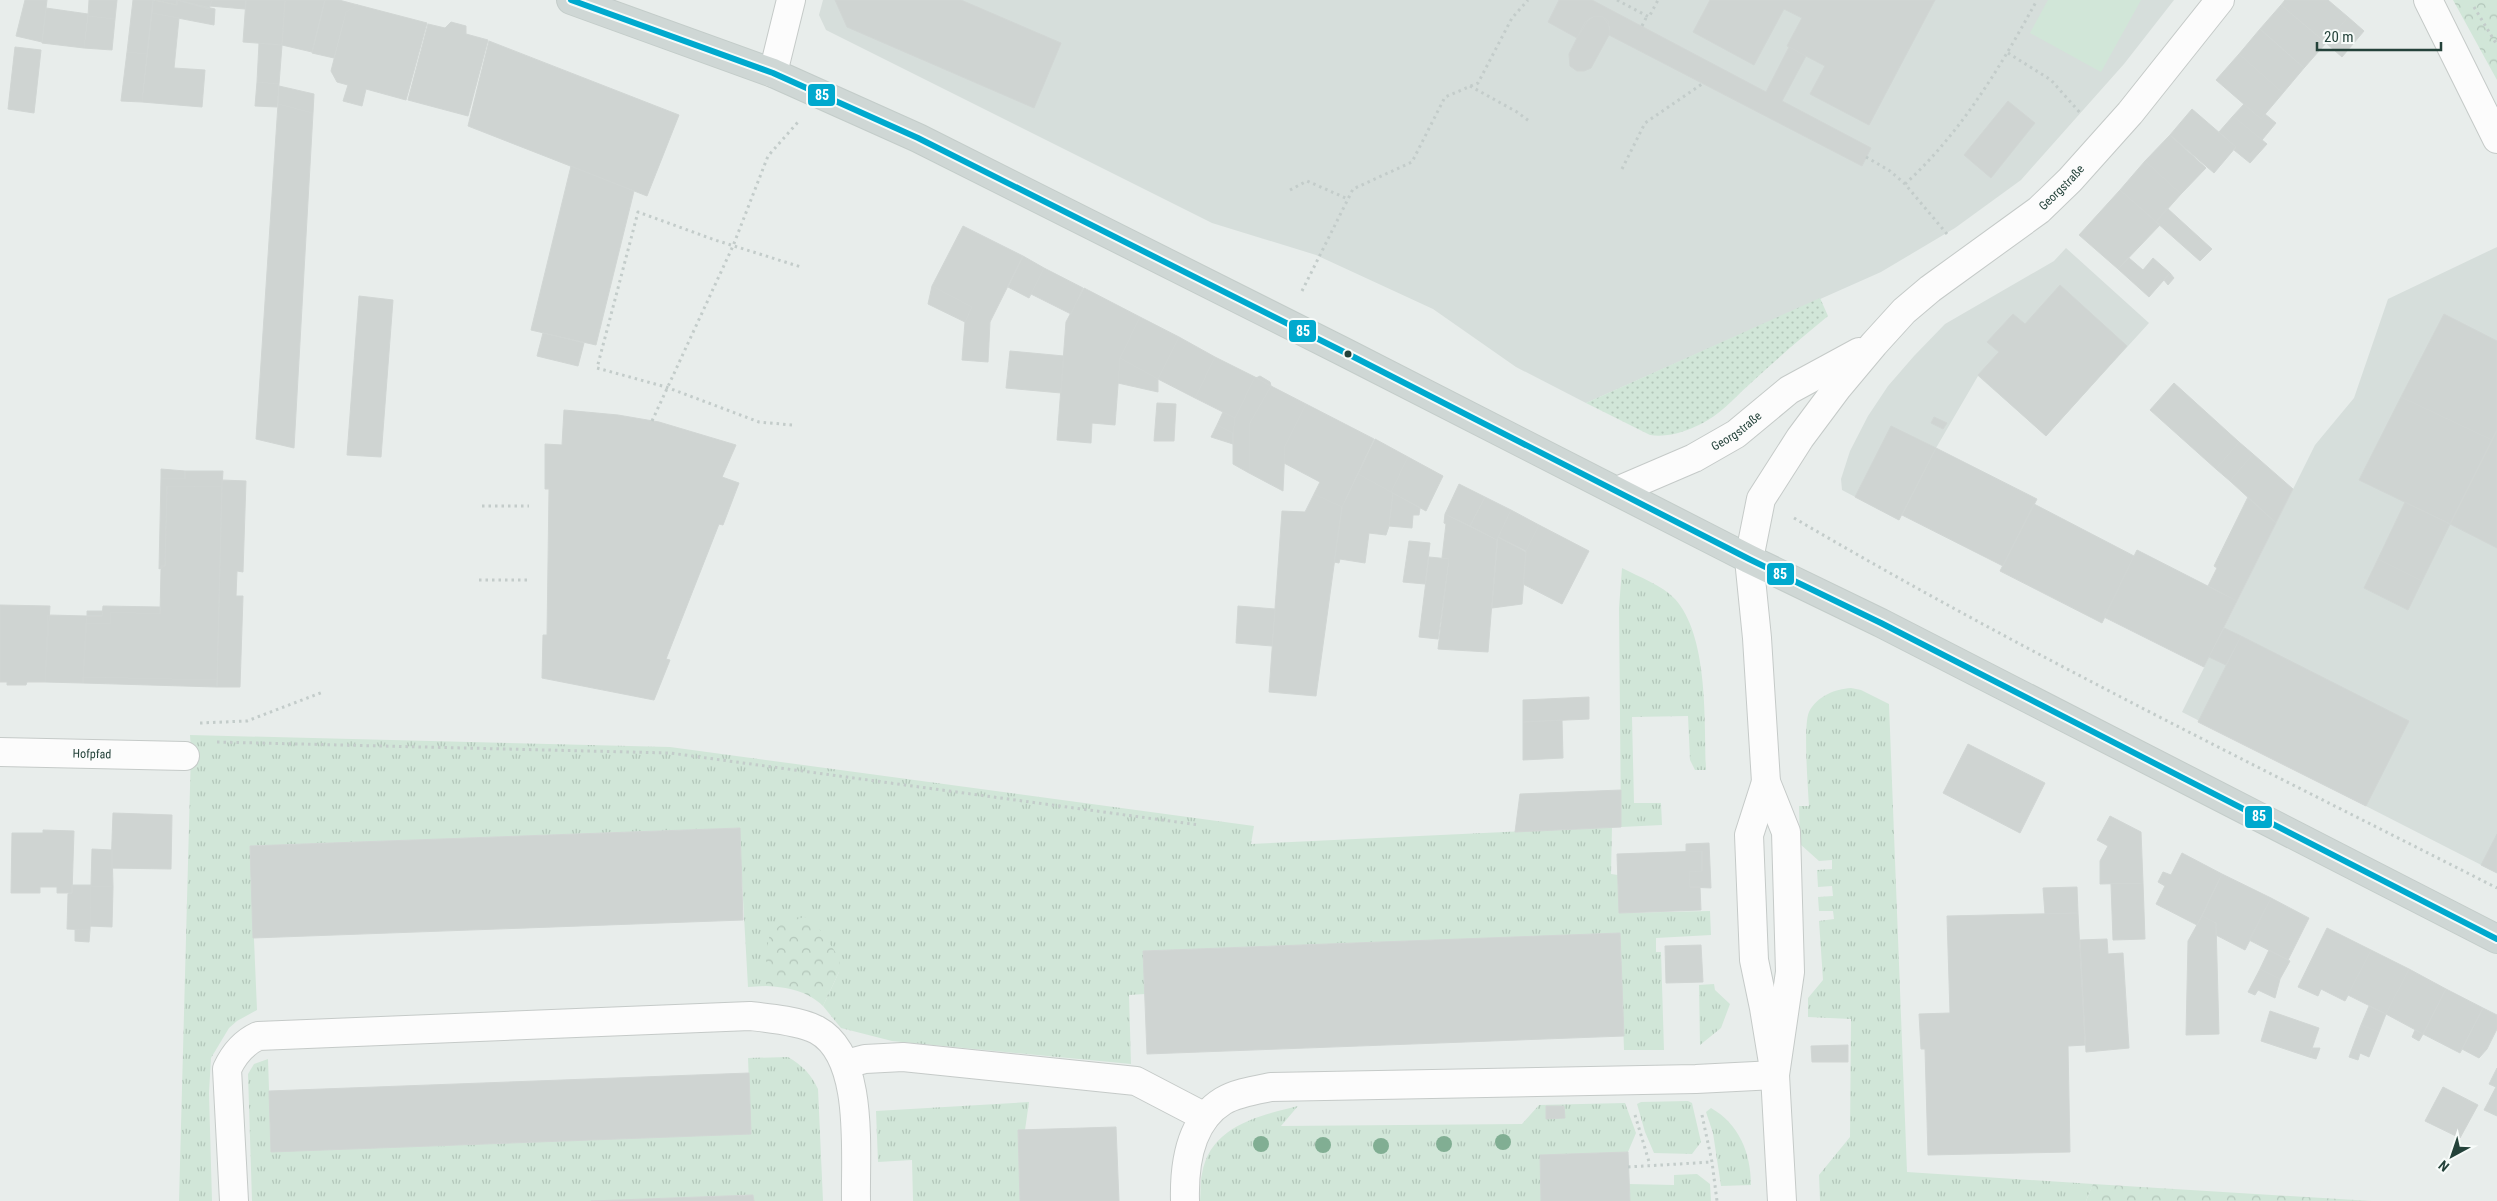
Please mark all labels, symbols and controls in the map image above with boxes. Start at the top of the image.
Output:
scale bar [2317,20,2441,52]
text: 20 m [2324,28,2354,46]
line badge: 85 [807,83,836,107]
text: 85 [815,87,829,103]
street label: Georgstraße [2036,162,2087,213]
line badge: 85 [1288,319,1317,343]
text: 85 [1296,323,1310,339]
unlabelled marker [1343,349,1353,359]
street label: Georgstraße [1709,409,1765,454]
line badge: 85 [1766,562,1795,586]
text: 85 [1773,566,1787,582]
street label: Hofpfad [72,747,112,761]
line badge: 85 [2244,805,2273,829]
text: 85 [2252,808,2266,824]
north arrow [2427,1131,2477,1181]
text: N [2435,1157,2452,1175]

